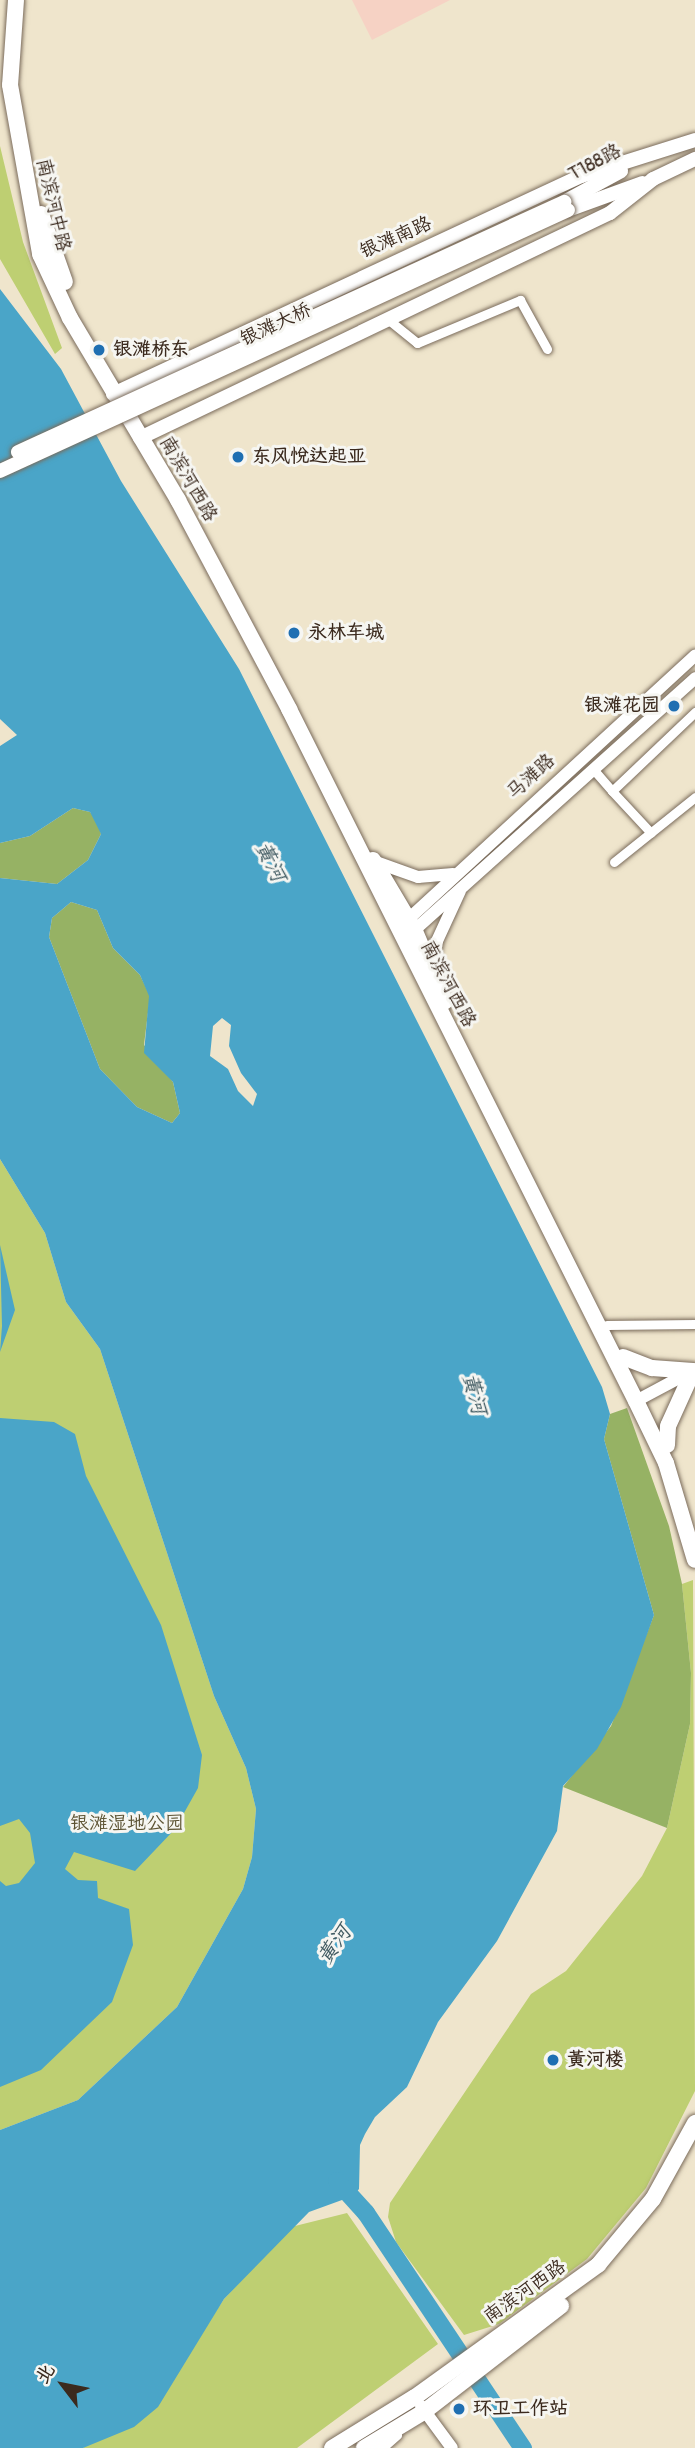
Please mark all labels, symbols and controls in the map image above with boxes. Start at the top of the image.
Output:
street label: T188路 [565,140,625,186]
street label: 南滨河中路 [31,156,75,254]
street label: 银滩南路 [357,212,435,264]
street label: 银滩大桥 [237,299,315,351]
place label: 银滩桥东 [113,339,189,361]
marker: 银滩桥东 [91,342,107,358]
street label: 南滨河西路 [154,432,222,526]
place label: 东风悦达起亚 [252,446,366,468]
marker: 东风悦达起亚 [230,449,246,465]
place label: 永林车城 [308,622,384,644]
marker: 永林车城 [286,625,302,641]
place label: 银滩花园 [584,695,660,717]
marker: 银滩花园 [666,698,682,714]
street label: 马滩路 [502,749,560,805]
water label: 黄河 [249,838,291,886]
street label: 南滨河西路 [416,937,480,1031]
water label: 黄河 [456,1370,492,1418]
park label: 银滩湿地公园 [70,1813,184,1835]
water label: 黄河 [313,1921,357,1969]
place label: 黄河楼 [567,2049,624,2071]
marker: 黄河楼 [545,2052,561,2068]
street label: 南滨河西路 [480,2255,570,2329]
north arrow [28,2350,98,2420]
text: 北 [30,2359,60,2388]
place label: 环卫工作站 [473,2398,568,2420]
marker: 环卫工作站 [451,2401,467,2417]

